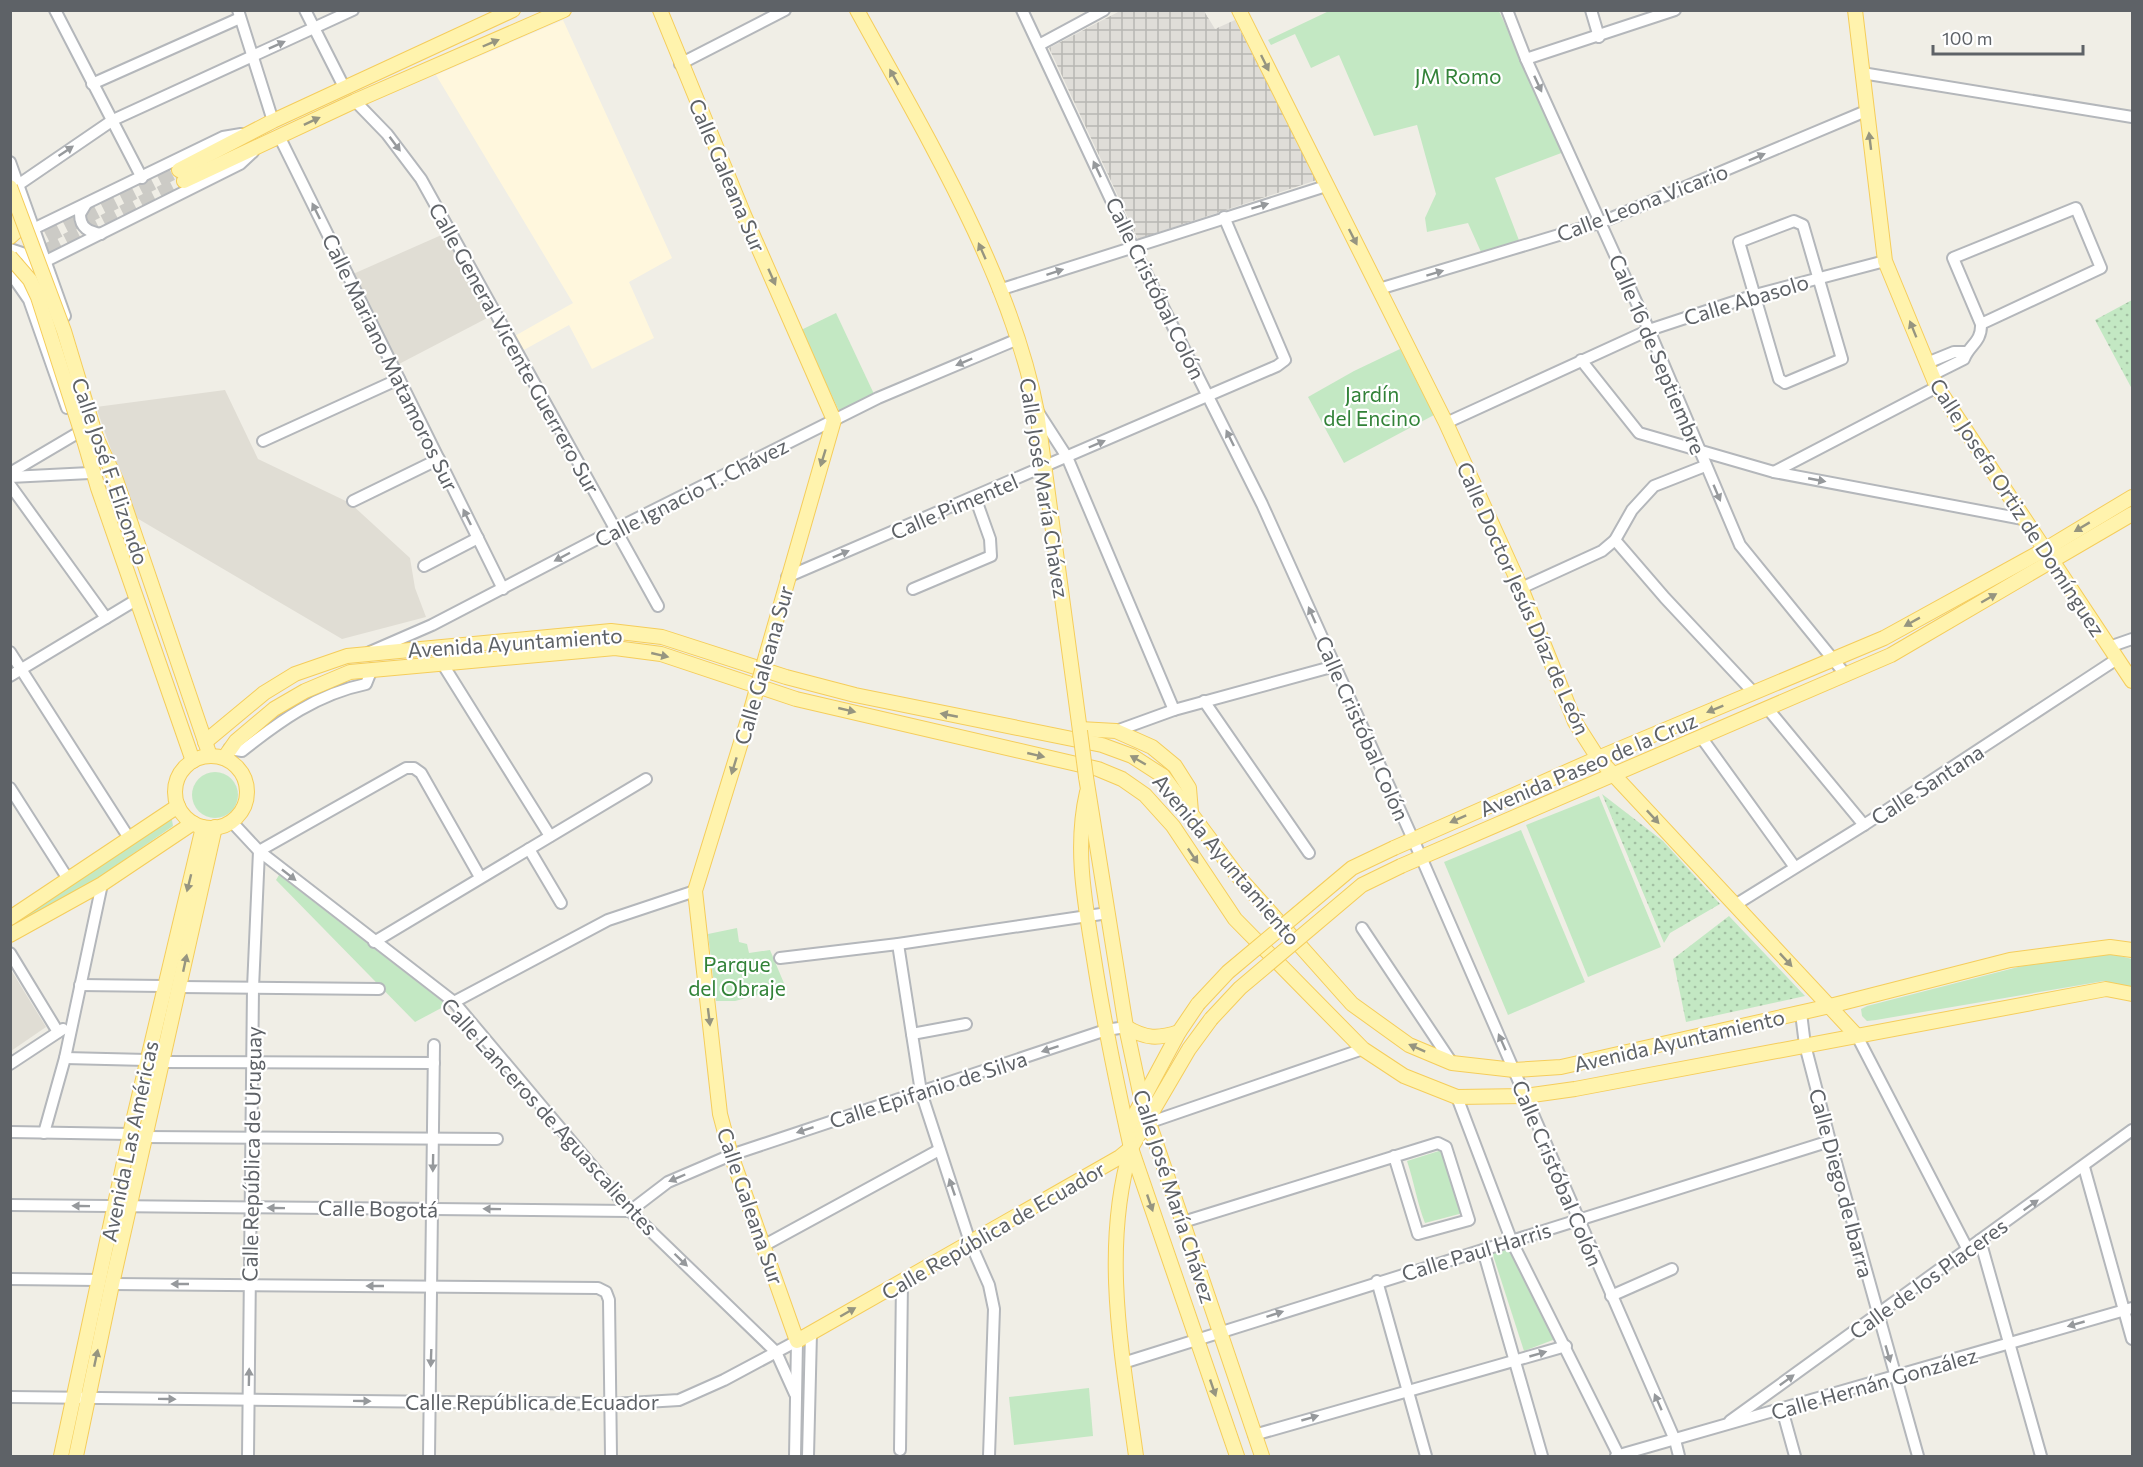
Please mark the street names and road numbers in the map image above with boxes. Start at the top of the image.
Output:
street label: Calle Galeana Sur [684,94,772,256]
street label: Calle Leona Vicario [1553,158,1731,246]
street label: Calle Cristóbal Colón [1101,193,1211,383]
street label: Calle General Vicente Guerrero Sur [424,198,606,498]
street label: Calle Mariano Matamoros Sur [318,229,464,495]
street label: Calle 16 de Septiembre [1605,250,1711,458]
street label: Calle Abasolo [1681,268,1811,330]
street label: Calle Josefa Ortiz de Domínguez [1925,373,2111,641]
street label: Calle José F. Elizondo [67,374,155,568]
street label: Calle José María Chávez [1015,376,1075,600]
street label: Calle Ignacio T. Chávez [590,432,792,552]
street label: Calle Doctor Jesús Díaz de León [1452,458,1596,738]
street label: Calle Pimentel [887,468,1021,544]
street label: Calle Galeana Sur [728,583,798,747]
street label: Avenida Ayuntamiento [407,622,623,662]
street label: Calle Cristóbal Colón [1311,632,1415,824]
street label: Avenida Paseo de la Cruz [1476,707,1700,821]
street label: Calle Santana [1866,738,1988,830]
street label: Avenida Ayuntamiento [1148,768,1306,950]
street label: Calle Lanceros de Aguascalientes [437,992,663,1240]
street label: Avenida Ayuntamiento [1571,1004,1787,1076]
street label: Calle República de Uruguay [236,1026,266,1282]
street label: Avenida Las Américas [95,1038,163,1244]
street label: Calle Epifanio de Silva [826,1045,1030,1133]
street label: Calle Cristóbal Colón [1508,1076,1608,1270]
street label: Calle José María Chávez [1129,1086,1221,1306]
street label: Calle Diego de Ibarra [1805,1086,1879,1280]
street label: Calle Galeana Sur [712,1124,790,1288]
street label: Calle República de Ecuador [877,1156,1109,1304]
street label: Calle Bogotá [318,1194,438,1222]
street label: Calle de los Placeres [1844,1212,2012,1344]
street label: Calle Paul Harris [1398,1216,1554,1286]
street label: Calle Hernán González [1768,1342,1980,1424]
street label: Calle República de Ecuador [405,1389,659,1414]

